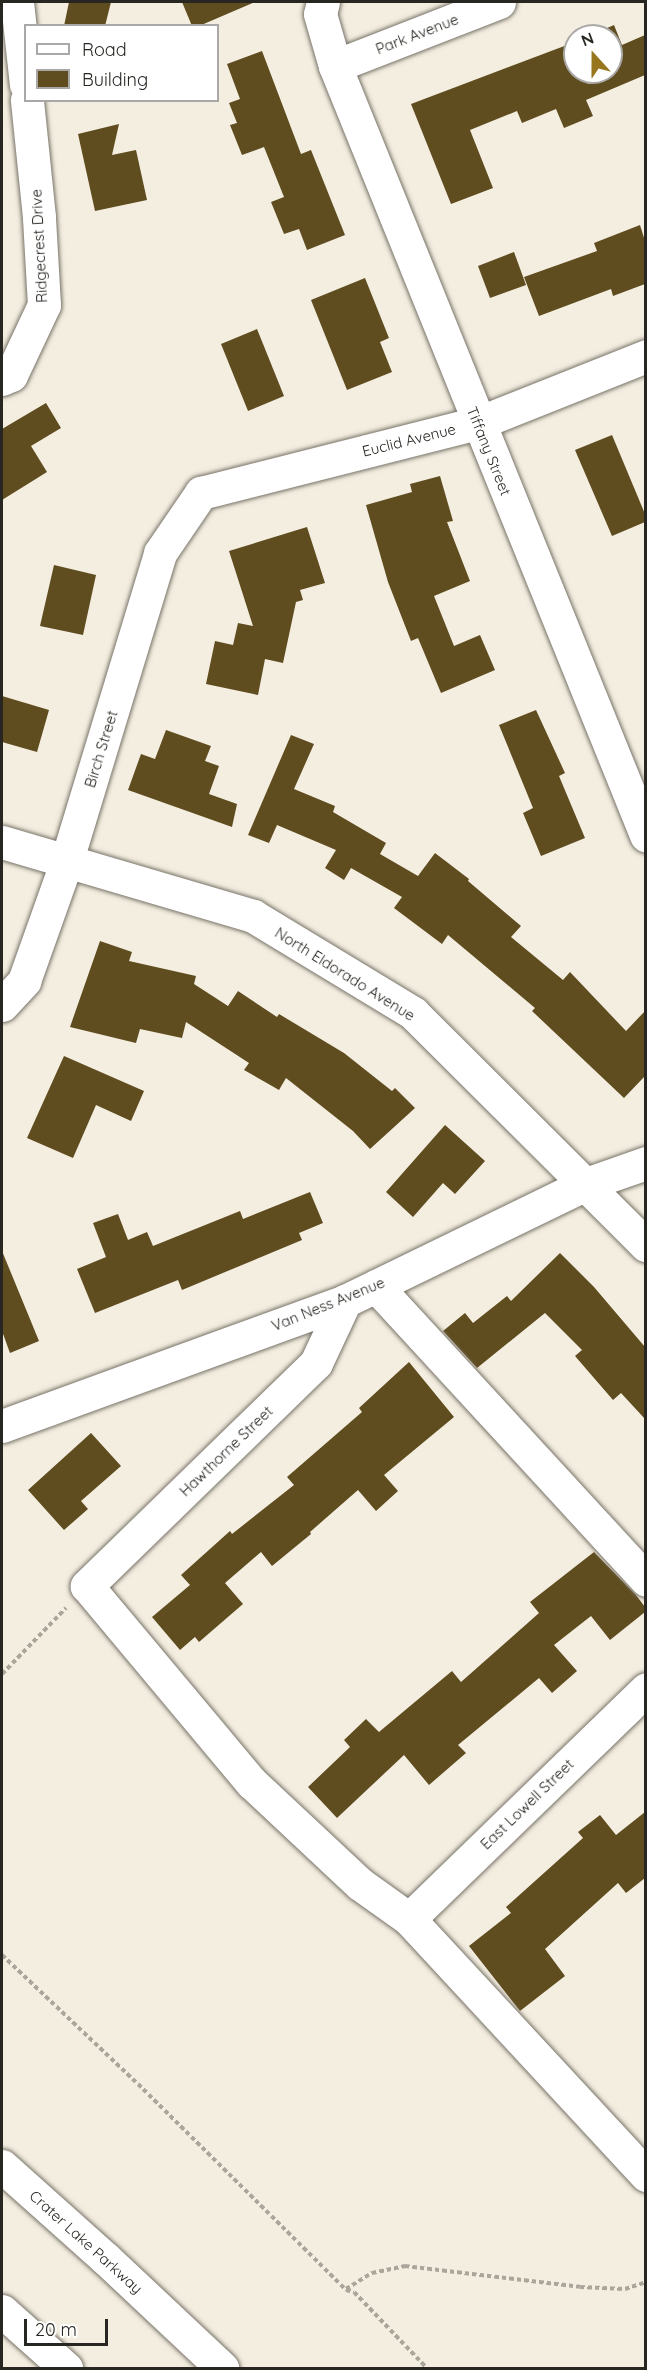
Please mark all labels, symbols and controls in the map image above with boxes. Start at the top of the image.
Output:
street label: Park Avenue [373,10,461,58]
legend [24,24,219,102]
north arrow [563,24,623,84]
text: N [578,28,596,51]
text: Road [82,38,127,61]
text: Building [82,68,148,91]
street label: Ridgecrest Drive [27,189,51,303]
street label: Tiffany Street [463,404,515,498]
street label: Euclid Avenue [360,420,458,460]
street label: Birch Street [81,708,121,790]
street label: North Eldorado Avenue [272,924,418,1024]
street label: Van Ness Avenue [269,1273,387,1335]
street label: Hawthorne Street [176,1402,276,1500]
street label: East Lowell Street [477,1755,577,1853]
street label: Crater Lake Parkway [26,2187,146,2297]
scale bar [27,2307,111,2345]
text: 20 m [35,2318,77,2341]

